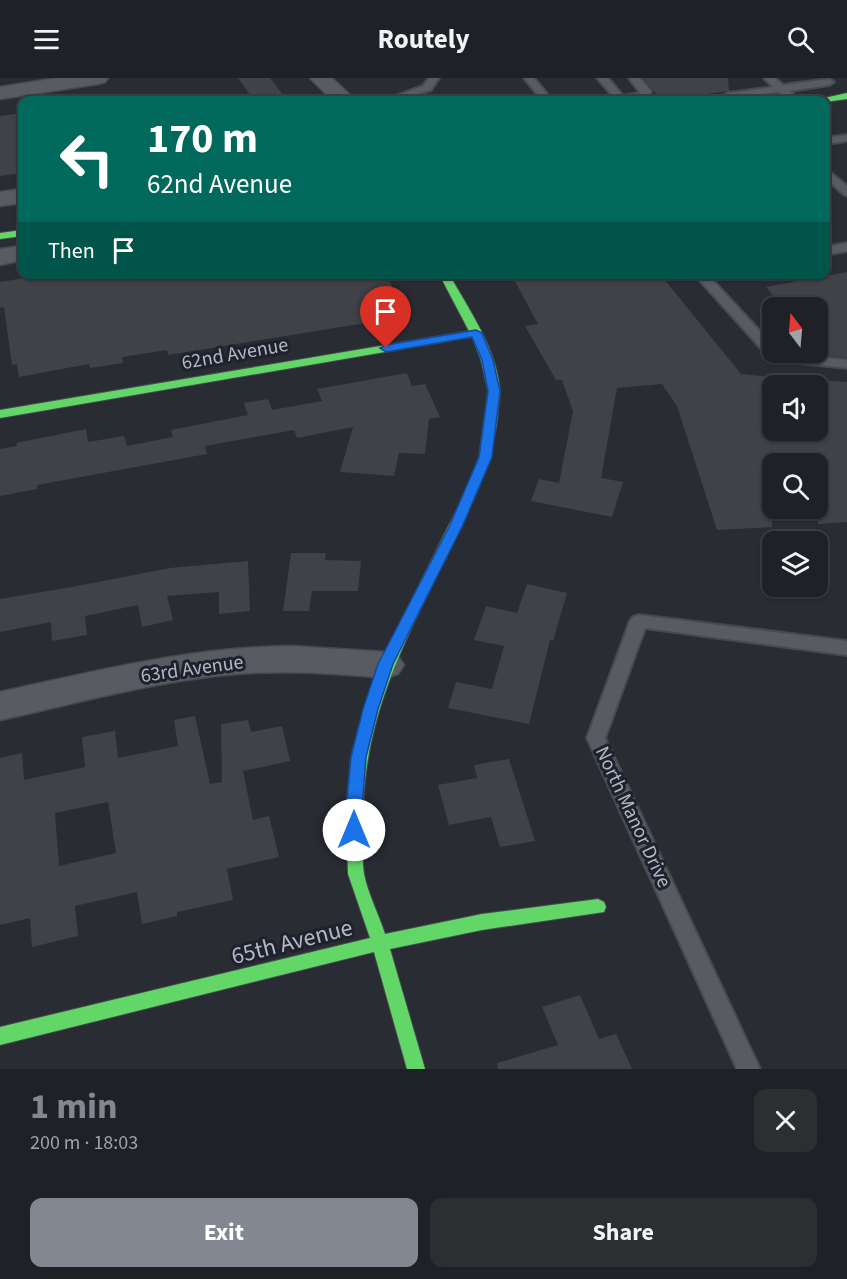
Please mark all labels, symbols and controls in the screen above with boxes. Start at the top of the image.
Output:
text: Routely [377,20,470,59]
icon: menu [30,23,63,56]
icon: search [784,23,817,56]
text: 170 m [147,109,258,169]
icon: left [48,120,126,198]
text: 62nd Avenue [147,165,292,204]
icon: arrive [107,234,140,267]
text: Then [48,235,95,267]
pin [360,286,411,348]
icon: arrive [369,295,402,328]
north arrow [762,297,828,363]
map controls [762,297,828,597]
street label: 62nd Avenue [180,331,290,377]
button: sound [762,375,828,441]
button: search [762,453,828,519]
button: layers [762,531,828,597]
street label: 63rd Avenue [139,648,245,690]
street label: North Manor Drive [588,742,678,892]
position arrow [322,798,386,862]
street label: 65th Avenue [228,910,356,974]
text: 1 min [30,1081,118,1132]
button: close [754,1089,817,1152]
text: 200 m · 18:03 [30,1129,138,1157]
button: Exit [30,1198,418,1267]
button: Share [430,1198,817,1267]

